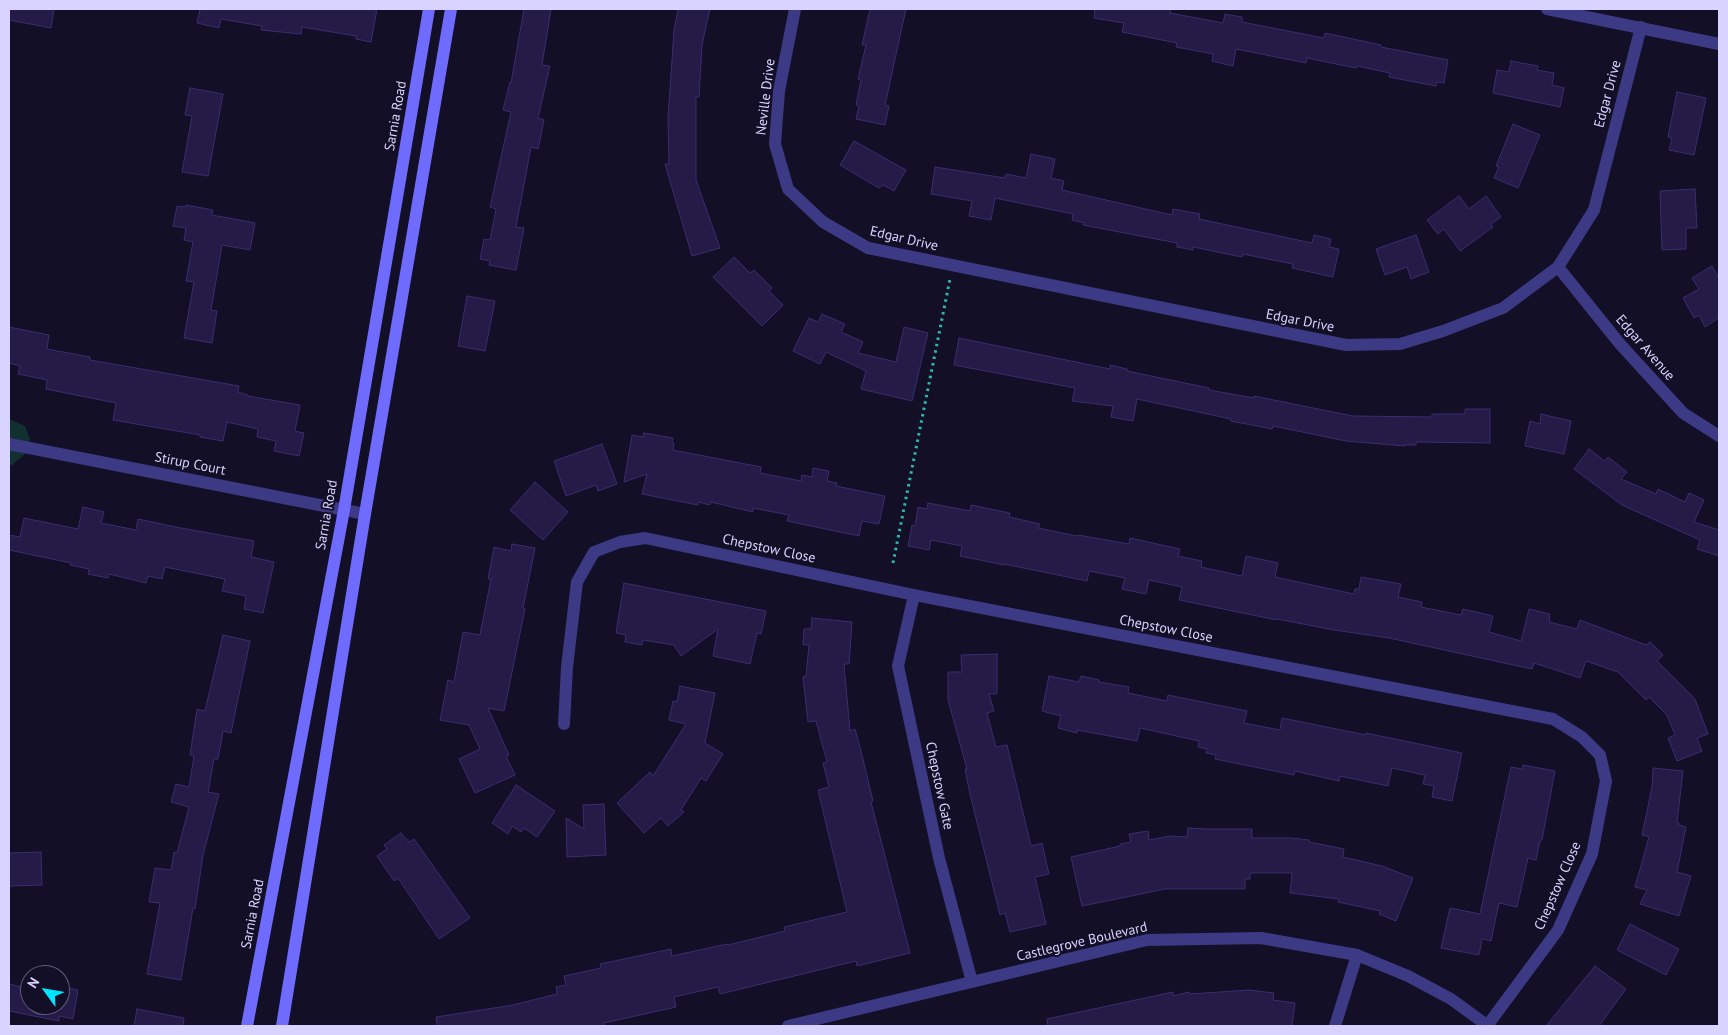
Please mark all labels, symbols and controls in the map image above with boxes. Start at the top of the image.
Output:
street label: Neville Drive [753,58,779,136]
street label: Edgar Drive [1591,58,1625,130]
street label: Sarnia Road [382,80,410,152]
street label: Edgar Drive [868,223,940,255]
street label: Edgar Drive [1264,306,1336,336]
street label: Edgar Avenue [1612,312,1678,384]
street label: Stirup Court [153,449,227,479]
street label: Sarnia Road [313,479,341,551]
street label: Chepstow Close [721,531,817,567]
street label: Chepstow Close [1118,612,1214,646]
street label: Chepstow Gate [921,741,957,831]
street label: Chepstow Close [1531,839,1585,933]
street label: Sarnia Road [238,878,268,950]
street label: Castlegrove Boulevard [1015,919,1149,965]
north arrow [20,965,70,1015]
text: N [23,974,43,991]

